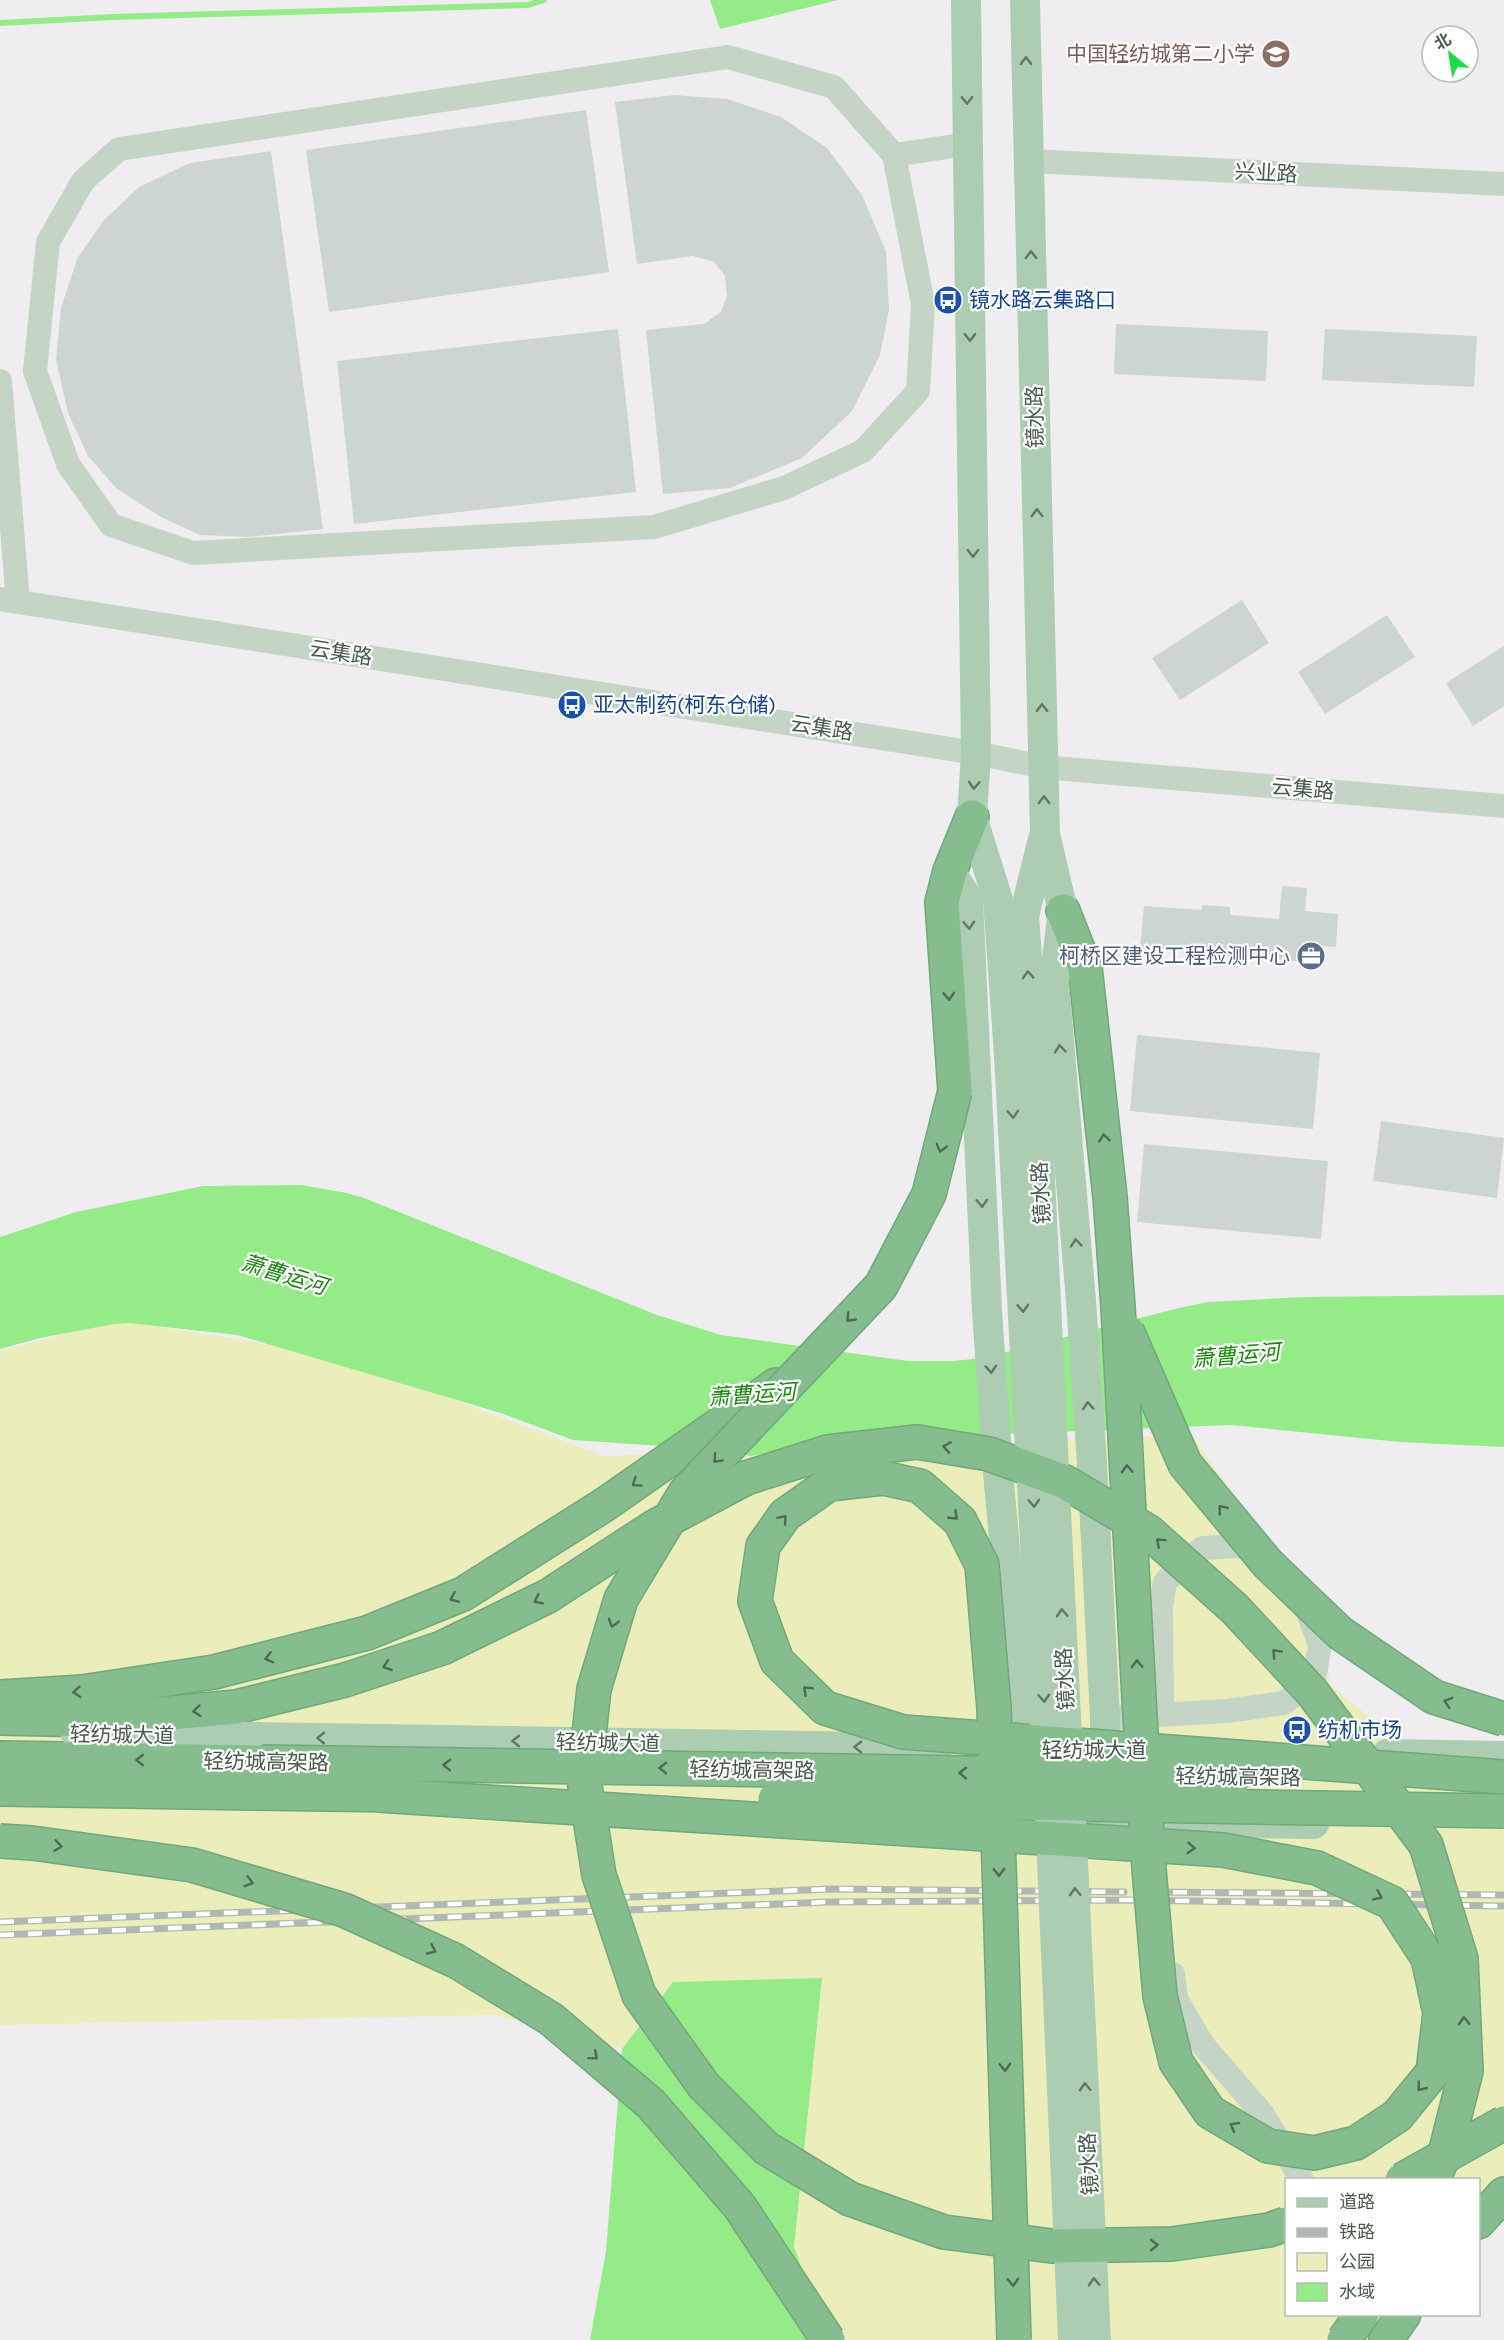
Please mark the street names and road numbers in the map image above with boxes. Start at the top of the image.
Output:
street label: 兴业路 [1234,159,1298,187]
street label: 镜水路 [1022,385,1048,449]
street label: 云集路 [308,636,374,670]
street label: 云集路 [789,711,855,745]
street label: 云集路 [1271,774,1335,804]
street label: 镜水路 [1027,1161,1055,1225]
street label: 镜水路 [1051,1647,1079,1711]
street label: 轻纺城大道 [69,1722,175,1748]
street label: 轻纺城大道 [555,1730,661,1756]
street label: 轻纺城大道 [1042,1738,1147,1762]
street label: 轻纺城高架路 [203,1749,329,1775]
street label: 轻纺城高架路 [689,1757,815,1783]
street label: 轻纺城高架路 [1175,1764,1301,1790]
street label: 镜水路 [1075,2132,1103,2196]

